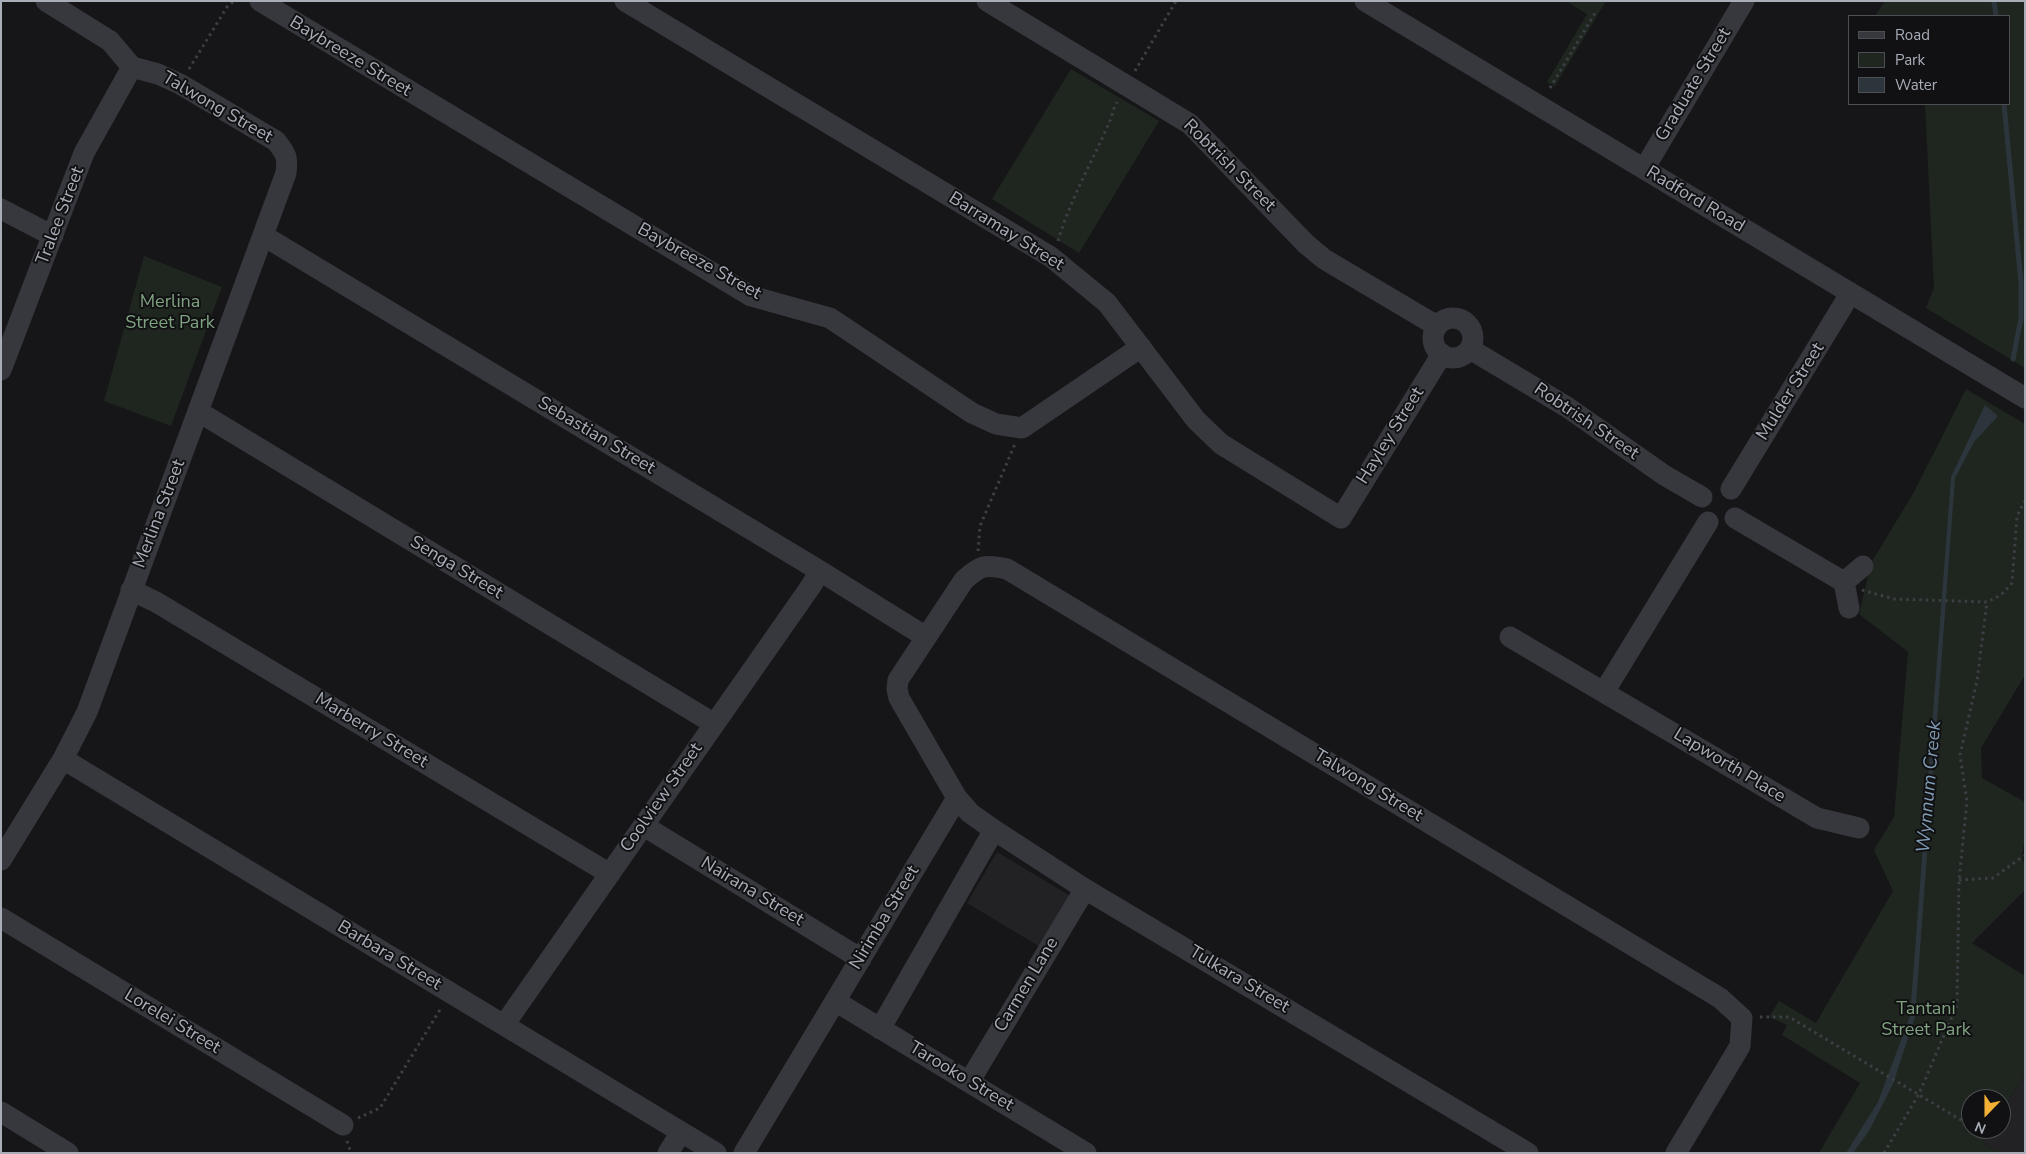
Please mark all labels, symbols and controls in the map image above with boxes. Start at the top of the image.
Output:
street label: Baybreeze Street [285,12,415,102]
legend [1848,15,2011,105]
street label: Graduate Street [1652,24,1736,146]
text: Road [1895,25,1930,45]
text: Park [1895,50,1925,70]
street label: Talwong Street [158,68,276,148]
text: Water [1895,75,1937,95]
street label: Robtrish Street [1178,115,1280,217]
street label: Radford Road [1642,162,1748,238]
street label: Tralee Street [32,164,90,268]
street label: Barramay Street [944,188,1068,276]
street label: Baybreeze Street [633,219,765,305]
park label: Merlina Street Park [125,292,215,334]
street label: Mulder Street [1752,339,1830,445]
street label: Robtrish Street [1529,379,1643,465]
street label: Hayley Street [1353,384,1429,488]
street label: Sebastian Street [533,392,659,480]
street label: Merlina Street [129,457,191,571]
street label: Senga Street [406,532,506,604]
street label: Marberry Street [311,689,431,773]
water label: Wynnum Creek [1913,720,1947,854]
street label: Lapworth Place [1669,724,1789,808]
street label: Coolview Street [616,739,708,857]
street label: Talwong Street [1309,745,1427,827]
street label: Nairana Street [697,853,807,931]
street label: Nirimba Street [846,862,924,974]
street label: Barbara Street [333,916,445,996]
street label: Carmen Lane [990,934,1064,1036]
street label: Tulkara Street [1185,942,1293,1018]
street label: Lorelei Street [120,985,224,1059]
park label: Tantani Street Park [1881,999,1971,1042]
street label: Tarooko Street [905,1037,1017,1117]
north arrow [1961,1089,2011,1139]
text: N [1972,1117,1989,1138]

